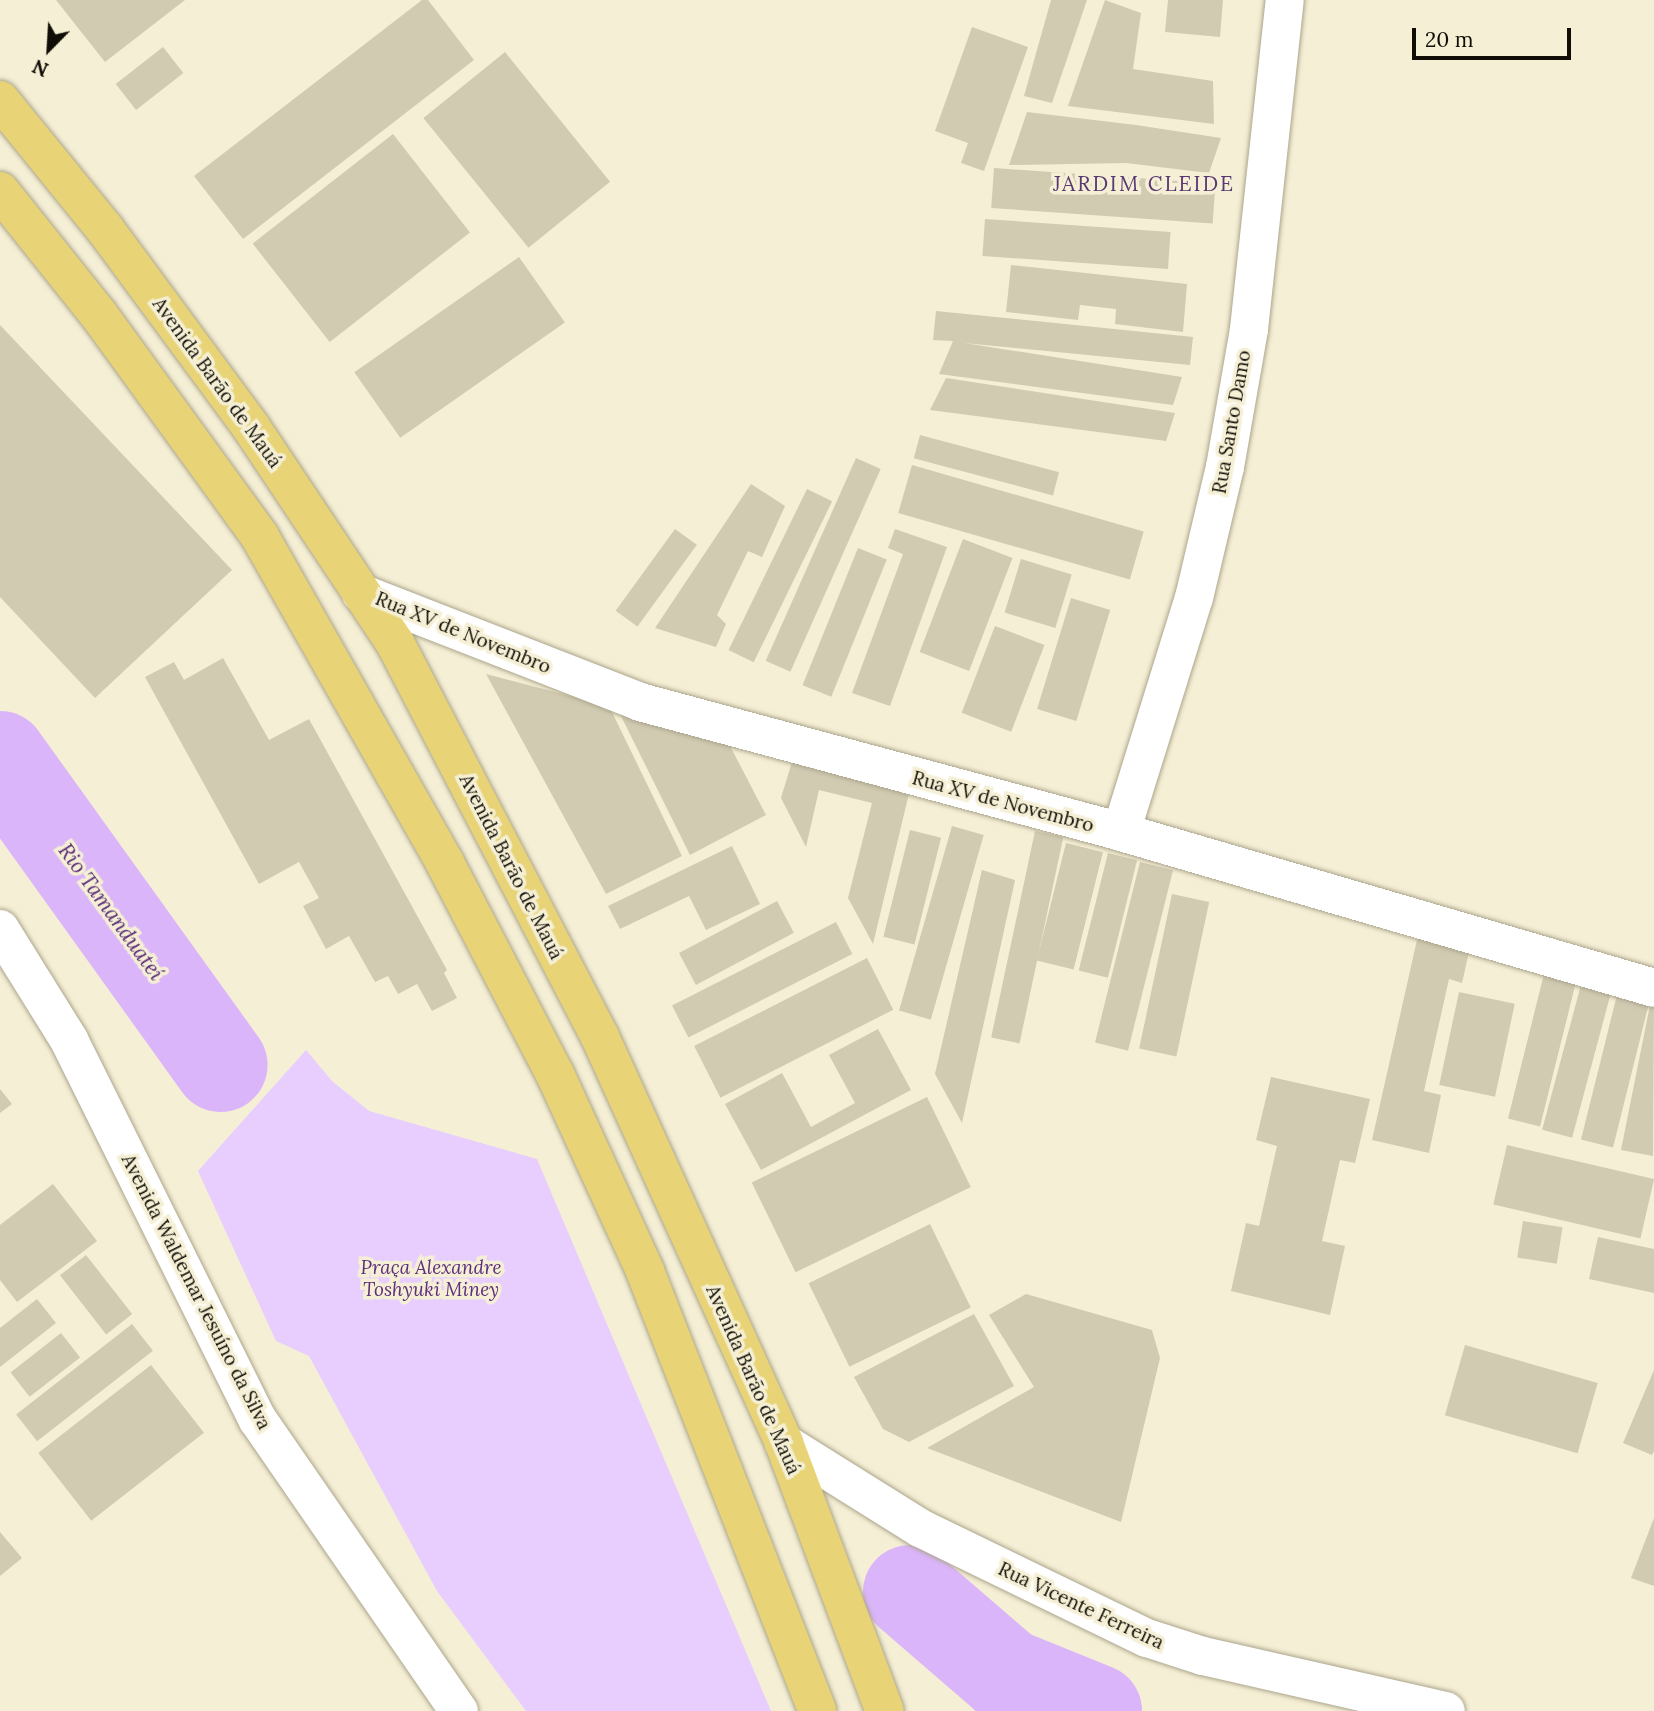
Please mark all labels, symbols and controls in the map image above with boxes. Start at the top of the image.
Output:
north arrow [14,14,84,84]
scale bar [1416,14,1575,58]
text: 20 m [1425,26,1474,53]
text: N [29,54,52,82]
district label: JARDIM CLEIDE [1055,171,1233,197]
street label: Avenida Barão de Mauá [148,293,286,473]
street label: Rua Santo Damo [1208,348,1256,496]
street label: Rua XV de Novembro [372,587,554,679]
street label: Rua XV de Novembro [910,767,1096,837]
street label: Avenida Barão de Mauá [454,771,568,963]
water label: Rio Tamanduateí [53,839,169,985]
street label: Avenida Waldemar Jesuíno da Silva [116,1151,276,1433]
park label: Praça Alexandre Toshyuki Miney [361,1257,501,1301]
street label: Avenida Barão de Mauá [701,1282,805,1478]
street label: Rua Vicente Ferreira [995,1558,1167,1654]

